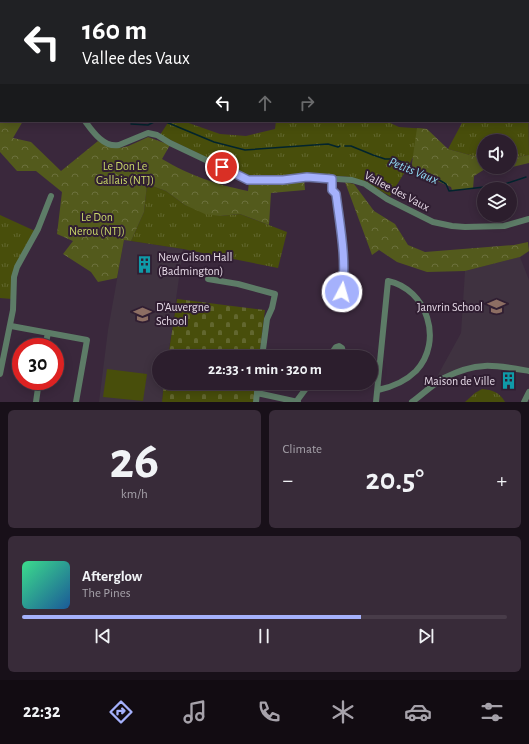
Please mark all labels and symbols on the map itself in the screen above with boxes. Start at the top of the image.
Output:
pin [205,150,239,184]
water label: Petits Vaux [387,156,440,187]
park label: Le Don Le Gallais (NTJ) [96,160,154,186]
street label: Vallee des Vaux [362,169,432,213]
park label: Le Don Nerou (NTJ) [69,211,125,237]
place label: New Gilson Hall (Badmington) [158,251,232,277]
building icon: New Gilson Hall (Badmington) [135,254,155,274]
position arrow [321,271,363,313]
school or university icon: Janvrin School [486,297,506,317]
place label: D'Auvergne School [156,301,209,327]
place label: Janvrin School [417,301,483,313]
school or university icon: D'Auvergne School [133,304,153,324]
speed limit sign: 30 [12,338,64,390]
building icon: Maison de Ville [498,371,518,391]
place label: Maison de Ville [424,375,495,387]

